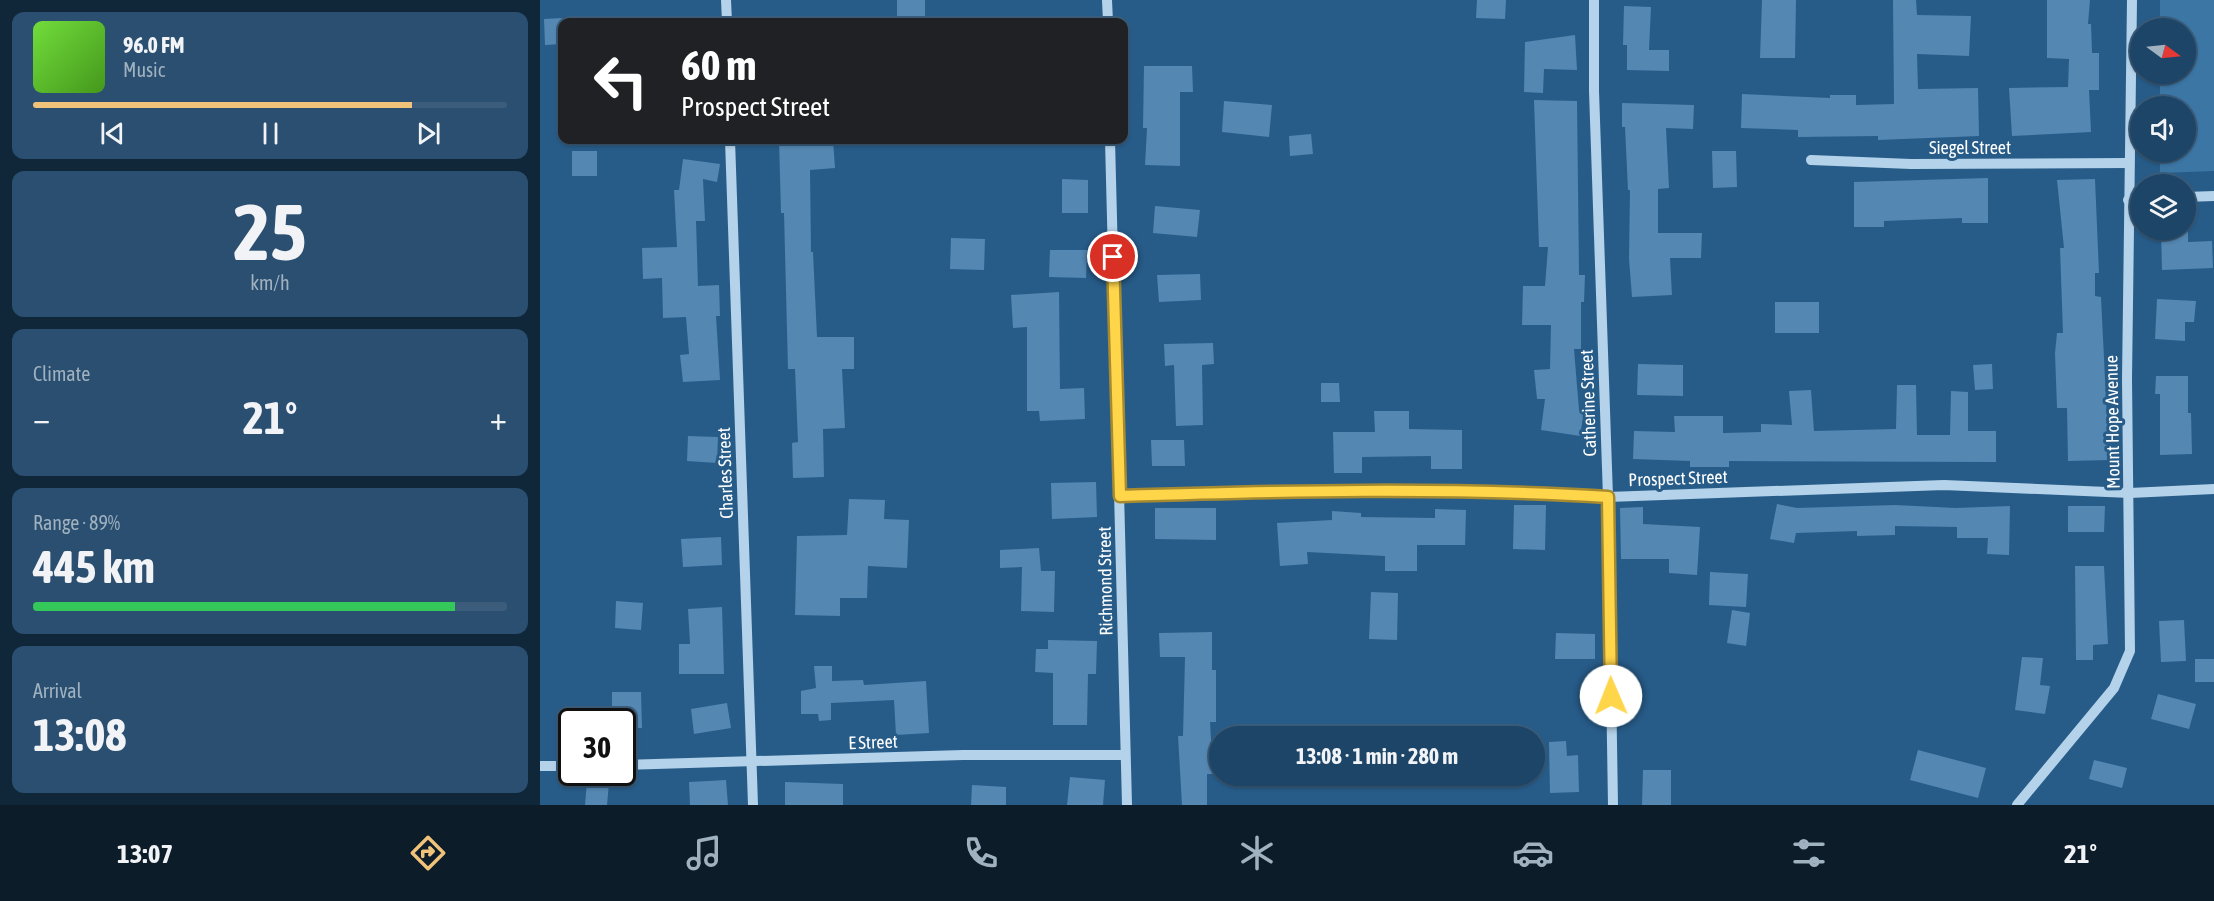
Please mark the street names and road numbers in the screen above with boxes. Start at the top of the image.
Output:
street label: Siegel Street [1929,137,2011,158]
street label: Catherine Street [1576,349,1600,457]
street label: Mount Hope Avenue [2100,355,2124,489]
street label: Charles Street [713,427,737,519]
street label: Prospect Street [1628,466,1728,490]
street label: Richmond Street [1094,526,1116,636]
street label: E Street [848,731,898,753]

